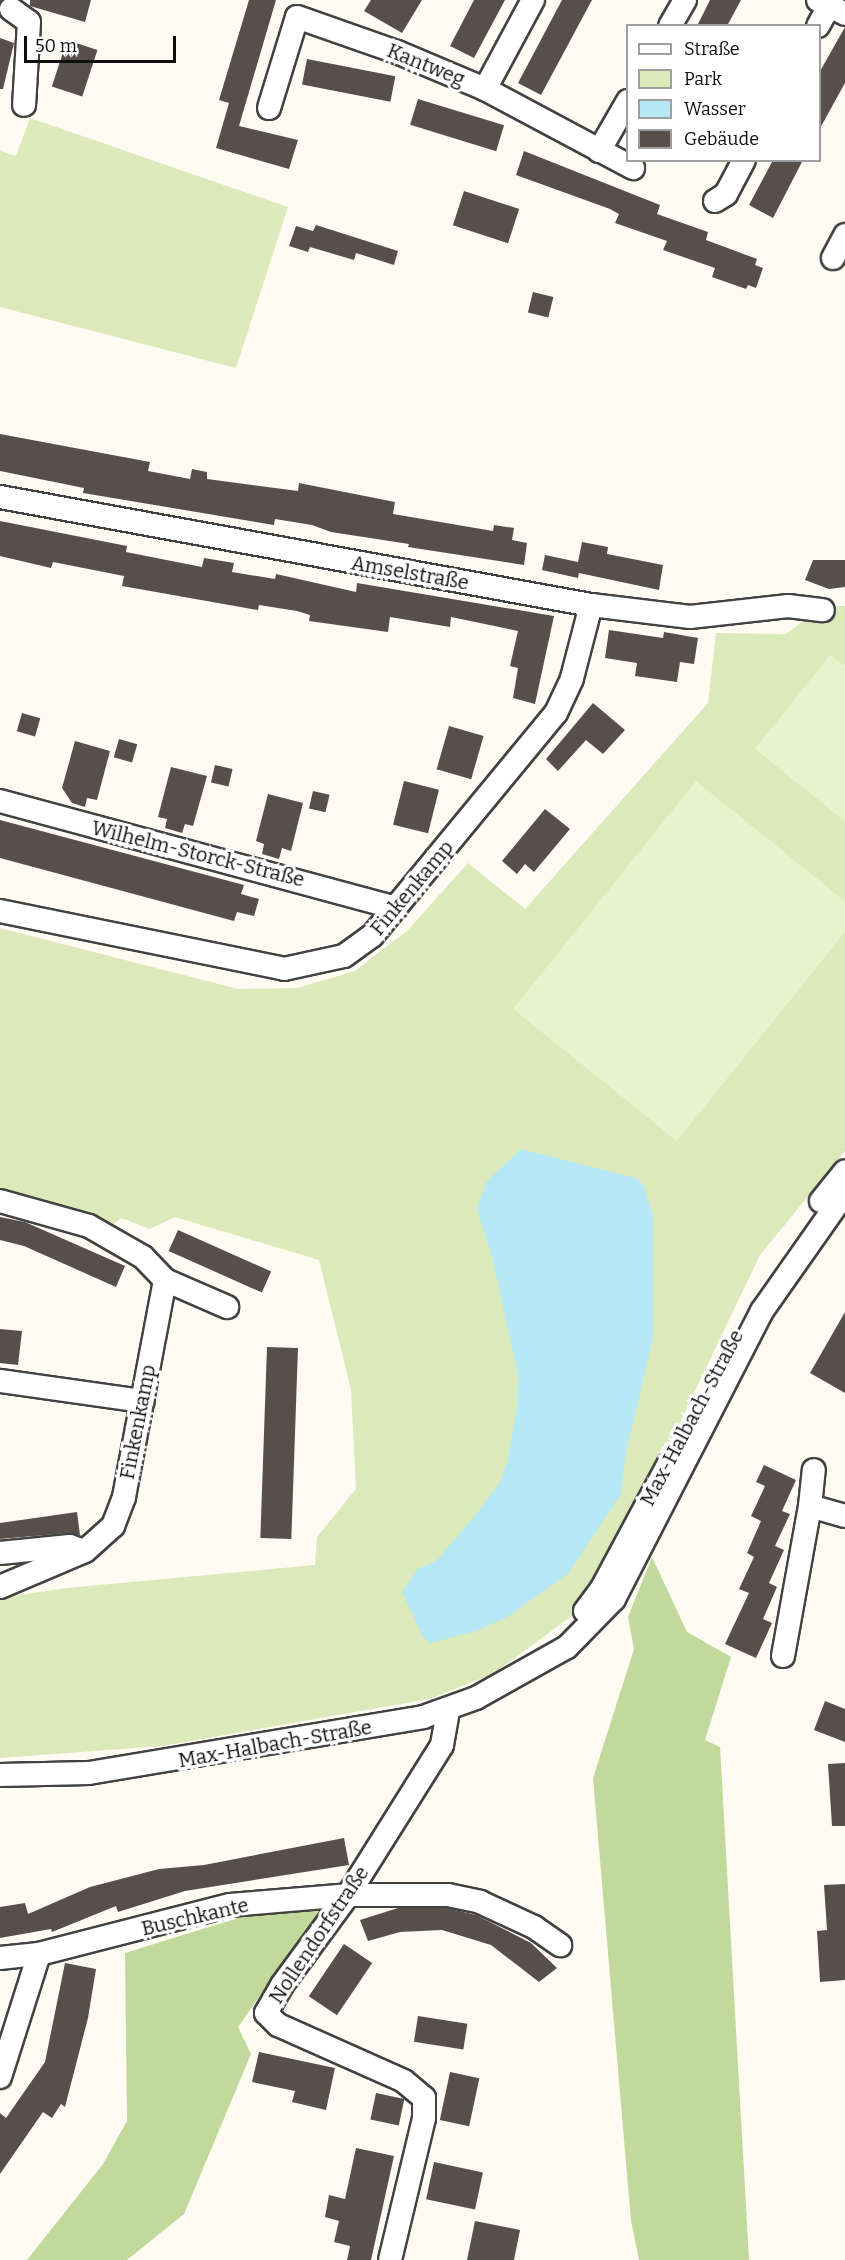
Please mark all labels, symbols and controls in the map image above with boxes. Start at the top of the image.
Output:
scale bar [27,24,178,62]
legend [626,24,821,162]
text: 50 m [35,35,77,57]
text: Straße [684,38,740,60]
street label: Kantweg [384,39,468,91]
text: Park [684,68,722,90]
text: Wasser [684,98,746,120]
text: Gebäude [684,128,759,150]
street label: Amselstraße [349,551,471,595]
street label: Wilhelm-Storck-Straße [89,816,307,892]
street label: Finkenkamp [365,836,459,940]
street label: Max-Halbach-Straße [635,1326,749,1510]
street label: Finkenkamp [115,1363,161,1481]
street label: Max-Halbach-Straße [176,1715,374,1773]
street label: Nollendorfstraße [264,1862,374,2008]
street label: Buschkante [139,1893,251,1941]

